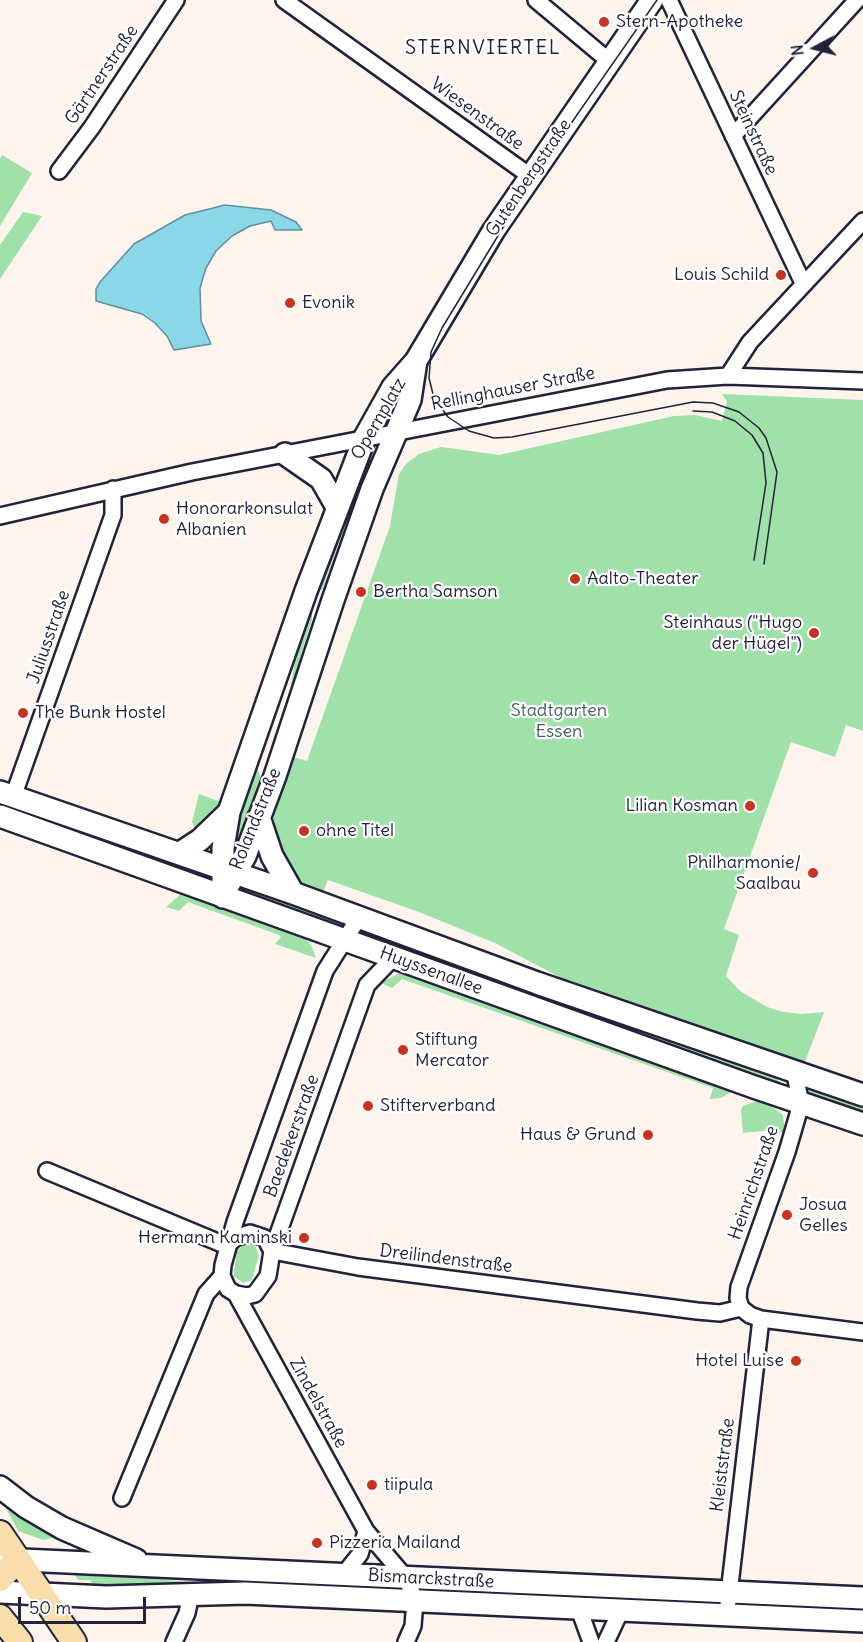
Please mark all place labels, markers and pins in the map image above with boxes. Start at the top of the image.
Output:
place label: Stern-Apotheke [616,11,743,33]
marker: Stern-Apotheke [597,15,611,29]
place label: Louis Schild [674,264,769,286]
marker: Louis Schild [774,268,788,282]
place label: Evonik [302,292,355,314]
marker: Evonik [283,296,297,310]
place label: Honorarkonsulat Albanien [176,498,313,540]
marker: Honorarkonsulat Albanien [157,512,171,526]
place label: Aalto-Theater [587,568,699,590]
marker: Aalto-Theater [568,572,582,586]
place label: Bertha Samson [373,581,498,603]
marker: Bertha Samson [354,585,368,599]
place label: Steinhaus ("Hugo der Hügel") [664,612,802,654]
marker: Steinhaus ("Hugo der Hügel") [807,626,821,640]
place label: The Bunk Hostel [35,702,166,724]
marker: The Bunk Hostel [16,706,30,720]
place label: Lilian Kosman [625,795,738,817]
marker: Lilian Kosman [743,799,757,813]
place label: ohne Titel [316,820,394,842]
marker: ohne Titel [297,824,311,838]
place label: Philharmonie/ Saalbau [687,852,801,894]
marker: Philharmonie/ Saalbau [806,866,820,880]
place label: Stiftung Mercator [415,1029,489,1072]
marker: Stiftung Mercator [396,1043,410,1057]
place label: Stifterverband [380,1095,496,1117]
marker: Stifterverband [361,1099,375,1113]
place label: Haus & Grund [520,1124,636,1146]
marker: Haus & Grund [641,1128,655,1142]
place label: Josua Gelles [799,1194,848,1236]
marker: Josua Gelles [780,1208,794,1222]
place label: Hermann Kaminski [138,1227,292,1249]
marker: Hermann Kaminski [297,1231,311,1245]
place label: Hotel Luise [695,1350,784,1372]
marker: Hotel Luise [789,1354,803,1368]
place label: tiipula [384,1474,433,1496]
marker: tiipula [365,1478,379,1492]
place label: Pizzeria Mailand [329,1532,460,1554]
marker: Pizzeria Mailand [310,1536,324,1550]

